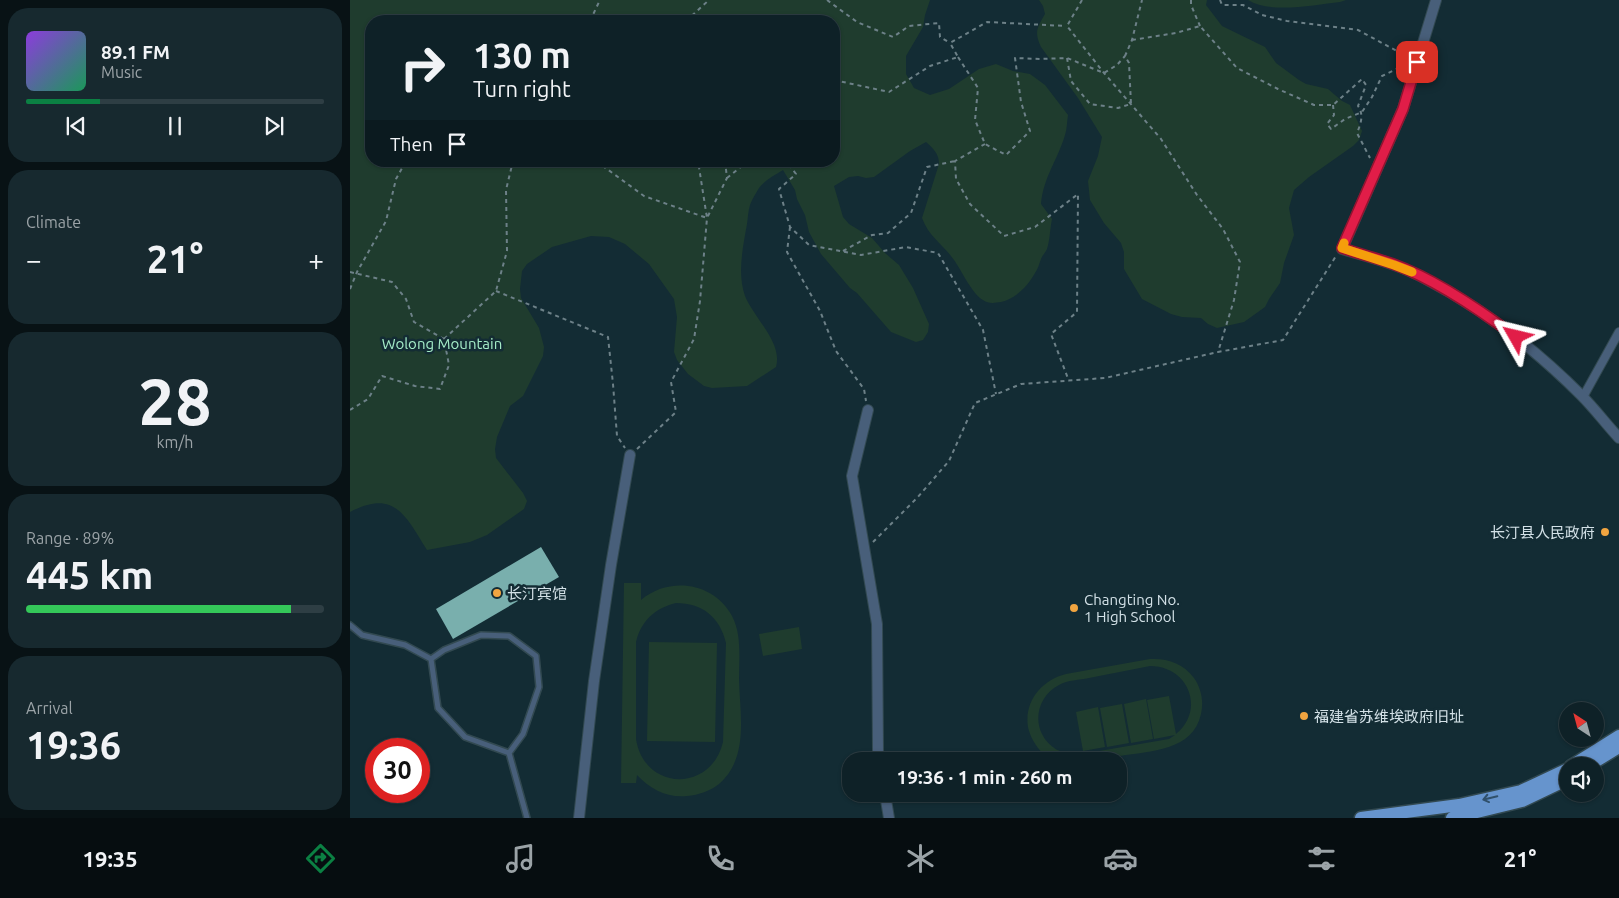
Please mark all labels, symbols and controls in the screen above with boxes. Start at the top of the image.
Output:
icon: right [390,35,455,100]
text: 130 m [473,35,571,75]
text: 89.1 FM [101,41,170,63]
pin [1396,41,1438,83]
icon: arrive [1403,48,1431,76]
text: Music [101,63,142,81]
text: Turn right [473,76,571,101]
icon: previous [62,112,90,140]
icon: pause [161,112,189,140]
icon: next [260,112,288,140]
icon: arrive [443,130,471,158]
text: Then [390,133,433,155]
text: Climate [26,213,81,231]
text: 21° [147,238,203,280]
text: − [26,244,42,275]
text: + [308,244,324,275]
position arrow [1489,310,1541,362]
park label: Wolong Mountain [382,335,502,352]
text: 28 [138,364,212,437]
text: km/h [157,433,193,451]
place label: 长汀县人民政府 [1490,524,1595,541]
marker: 长汀县人民政府 [1599,526,1611,538]
text: Range · 89% [26,529,114,547]
text: 445 km [26,554,153,596]
place label: 长汀宾馆 [507,585,567,602]
marker: 长汀宾馆 [491,587,503,599]
place label: Changting No. 1 High School [1084,591,1180,625]
marker: Changting No. 1 High School [1068,602,1080,614]
text: Arrival [26,699,73,717]
north arrow [1559,702,1604,748]
map controls [1559,702,1604,802]
place label: 福建省苏维埃政府旧址 [1314,708,1464,725]
marker: 福建省苏维埃政府旧址 [1298,710,1310,722]
text: 19:36 [26,724,121,766]
speed limit sign: 30 [365,738,430,803]
button: sound [1559,757,1604,802]
text: 19:36 · 1 min · 260 m [897,766,1072,788]
one-way arrow [1482,794,1498,803]
icon: directions [303,841,338,876]
icon: music [503,841,538,876]
icon: phone [703,841,738,876]
icon: climate [903,841,938,876]
icon: car [1103,841,1138,876]
icon: filters [1304,841,1339,876]
text: 19:35 [83,846,138,871]
text: 21° [1504,846,1536,871]

